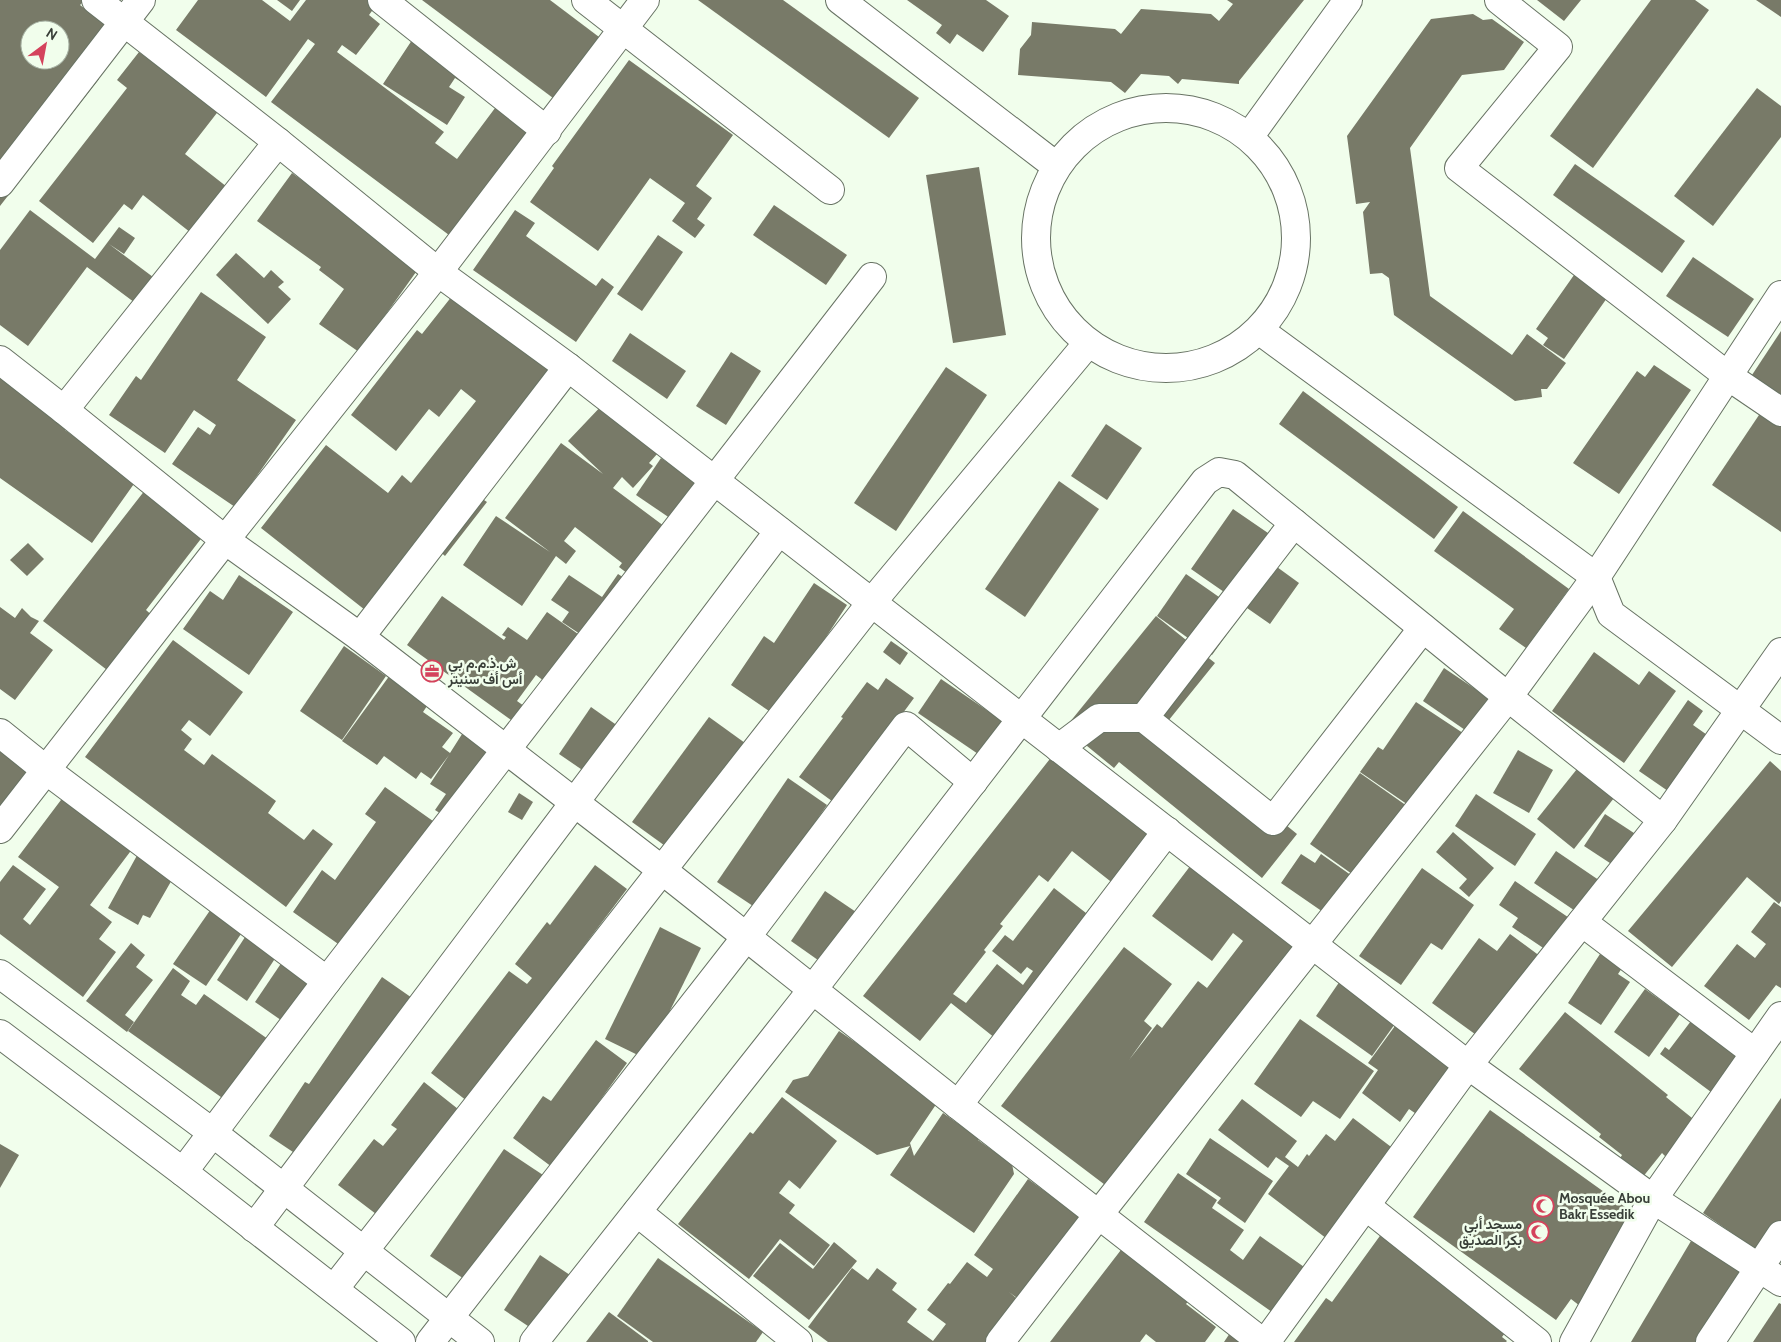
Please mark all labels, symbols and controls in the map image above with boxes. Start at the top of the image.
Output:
north arrow [20,20,70,70]
text: N [43,24,61,44]
place label: ش.ذ.م.م بي أس أف سنيتر [447,654,523,688]
office icon: ش.ذ.م.م بي أس أف سنيتر [420,659,444,683]
place label: Mosquée Abou Bakr Essedik [1559,1189,1650,1223]
mosque icon: Mosquée Abou Bakr Essedik [1531,1194,1555,1218]
place label: مسجد أبي بكر الصديق [1459,1215,1522,1249]
mosque icon: مسجد أبي بكر الصديق [1526,1220,1550,1244]

